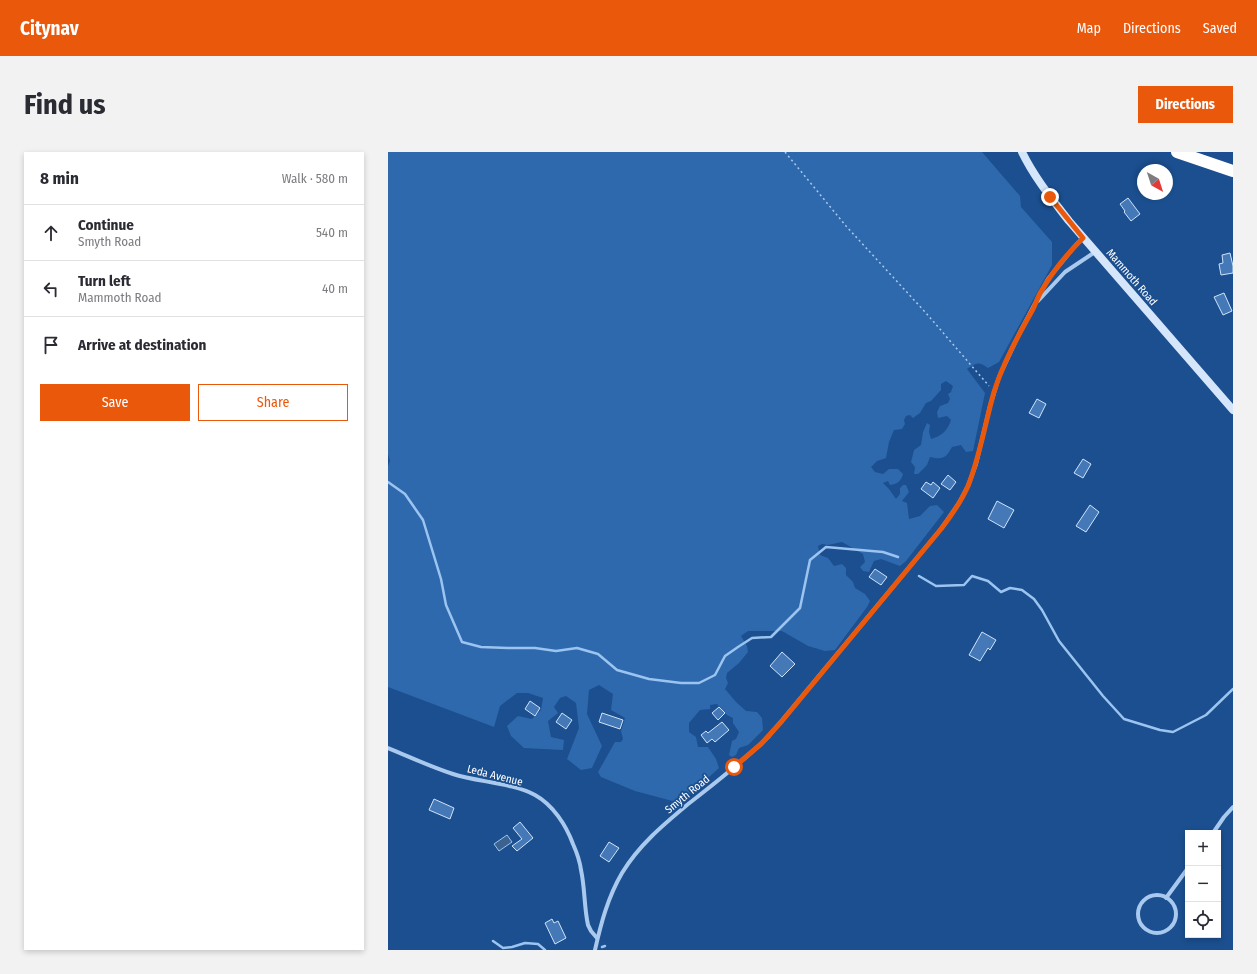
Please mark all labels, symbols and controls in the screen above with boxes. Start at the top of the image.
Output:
text: Citynav [20,17,79,40]
text: Map [1077,20,1101,37]
text: Directions [1123,20,1181,37]
text: Saved [1203,20,1237,37]
button: Directions [1138,86,1233,123]
text: Find us [24,88,106,121]
north arrow [1137,164,1173,200]
text: 8 min [40,168,79,189]
text: Walk · 580 m [282,171,348,186]
route end [1041,188,1059,206]
text: Continue [78,216,134,234]
icon: ahead [40,222,62,244]
text: 540 m [316,225,348,240]
text: Smyth Road [78,234,141,249]
street label: Mammoth Road [1104,246,1160,308]
text: Turn left [78,272,131,290]
icon: left [40,278,62,300]
text: 40 m [322,281,348,296]
text: Mammoth Road [78,290,162,305]
icon: arrive [40,334,62,356]
text: Arrive at destination [78,336,206,354]
button: Save [40,384,190,421]
button: Share [198,384,348,421]
route start [725,758,743,776]
street label: Leda Avenue [466,762,524,789]
street label: Smyth Road [662,772,712,816]
map controls [1185,830,1221,938]
button: + [1185,830,1221,866]
button: − [1185,866,1221,902]
button: locate [1185,902,1221,938]

